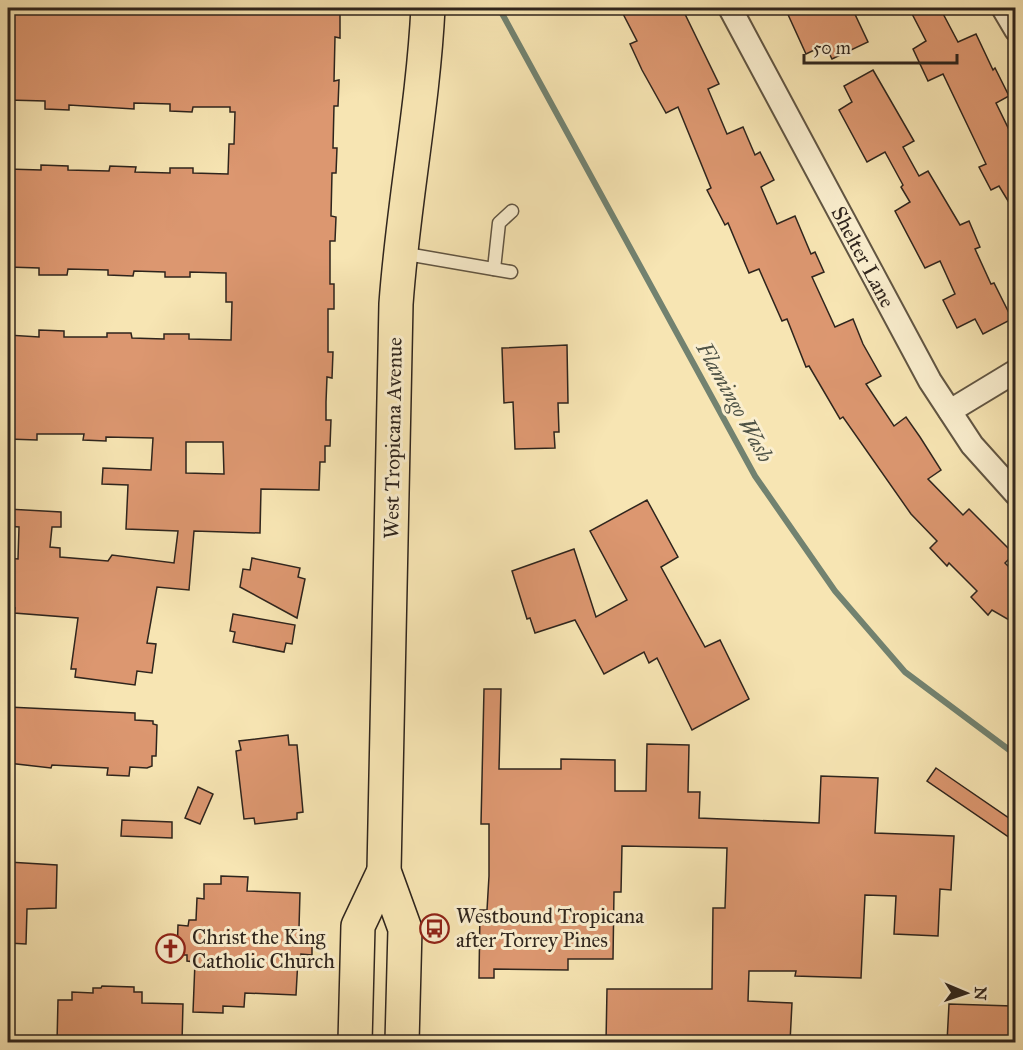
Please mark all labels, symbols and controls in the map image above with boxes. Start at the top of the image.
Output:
scale bar [804,27,957,65]
text: 50 m [813,37,851,59]
street label: Shelter Lane [825,202,901,312]
water label: Flamingo Wash [690,336,779,467]
street label: West Tropicana Avenue [378,337,408,539]
place label: Westbound Tropicana after Torrey Pines [456,903,644,953]
bus stop icon: Westbound Tropicana after Torrey Pines [419,912,451,944]
place label: Christ the King Catholic Church [192,924,335,974]
church icon: Christ the King Catholic Church [155,933,187,965]
north arrow [936,963,996,1023]
text: N [971,986,990,1001]

